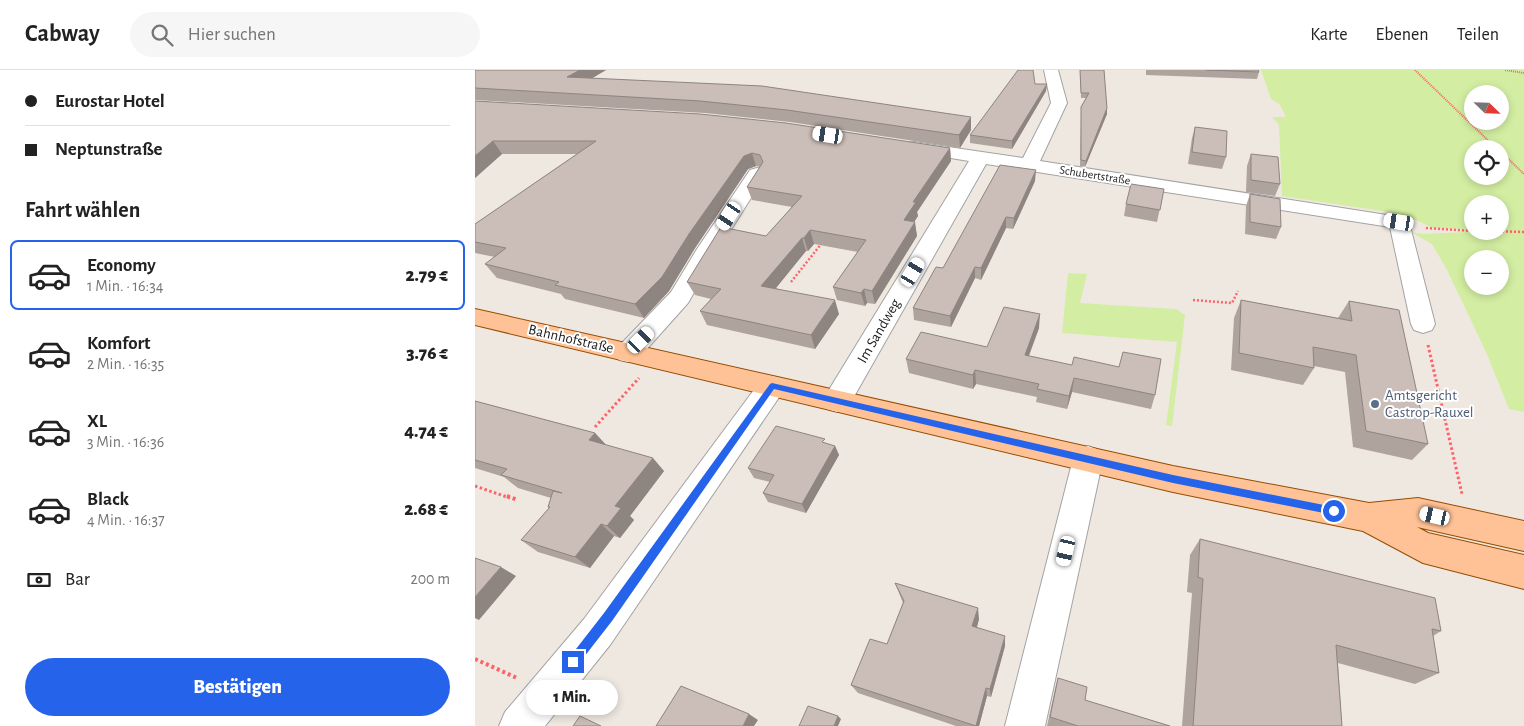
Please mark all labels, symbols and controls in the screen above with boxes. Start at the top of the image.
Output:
search box [130,12,480,57]
icon: search [148,21,176,49]
text: Cabway [25,22,100,46]
text: Hier suchen [188,25,276,44]
text: Karte [1310,26,1348,44]
text: Ebenen [1376,26,1429,44]
text: Teilen [1457,26,1499,44]
north arrow [1464,85,1509,130]
map controls [1464,85,1509,295]
text: Eurostar Hotel [55,92,165,111]
car [812,125,843,145]
text: Neptunstraße [55,140,163,159]
button: locate [1464,140,1509,185]
street label: Schubertstraße [1059,163,1131,187]
button: + [1464,195,1509,240]
text: Fahrt wählen [25,199,140,221]
car [714,199,743,233]
car [1383,212,1414,232]
button: − [1464,250,1509,295]
icon: car [27,253,72,298]
car [898,255,927,289]
text: Economy [87,256,156,275]
text: 2.79 € [405,266,448,285]
text: 1 Min. · 16:34 [87,278,163,294]
street label: Im Sandweg [855,296,904,366]
street label: Bahnhofstraße [527,322,615,356]
car [625,324,656,356]
icon: car [27,331,72,376]
text: Komfort [87,334,151,353]
text: 3.76 € [406,344,448,363]
text: 2 Min. · 16:35 [87,356,164,372]
place label: Amtsgericht Castrop-Rauxel [1385,388,1474,420]
marker: Amtsgericht Castrop-Rauxel [1369,398,1381,410]
icon: car [27,409,72,454]
text: XL [87,412,107,431]
text: 4.74 € [404,422,448,441]
text: 3 Min. · 16:36 [87,434,164,450]
icon: car [27,487,72,532]
text: Black [87,490,129,509]
text: 2.68 € [404,500,448,519]
route start [1323,500,1345,522]
car [1418,505,1451,527]
text: 4 Min. · 16:37 [87,512,165,528]
car [1055,535,1076,567]
icon: cash [25,566,53,594]
text: Bar [65,570,90,589]
text: 200 m [410,571,450,587]
route end [562,651,584,673]
button: Bestätigen [25,658,450,716]
callout: 1 Min. [527,680,619,714]
text: 1 Min. [553,689,591,705]

